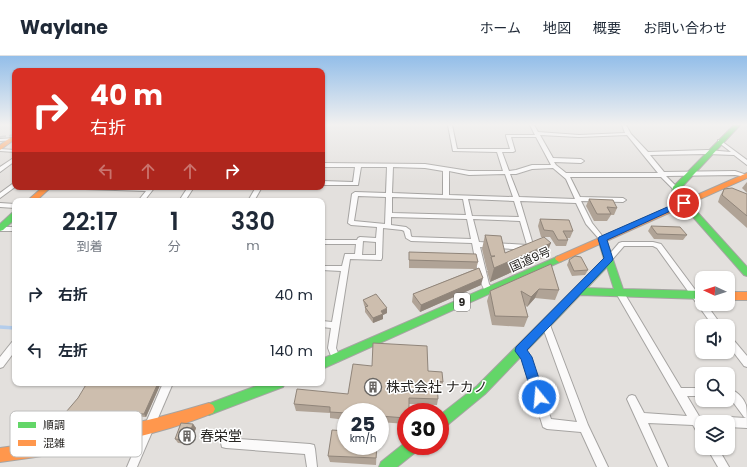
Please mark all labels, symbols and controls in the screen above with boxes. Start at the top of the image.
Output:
text: Waylane [20,14,108,41]
text: ホーム [479,18,521,38]
text: 地図 [543,18,571,38]
text: 概要 [593,18,621,38]
text: お問い合わせ [643,18,727,38]
text: 40 m [90,76,163,115]
icon: right [24,84,76,136]
text: 右折 [90,115,126,140]
icon: left [95,160,117,182]
icon: ahead [137,160,159,182]
icon: ahead [179,160,201,182]
icon: right [221,160,243,182]
pin [667,186,701,220]
icon: arrive [673,192,695,214]
text: 22:17 [62,205,118,238]
text: 1 [170,205,179,238]
text: 330 [231,205,275,238]
text: m [246,236,260,255]
text: 到着 [77,237,103,256]
text: 分 [168,237,181,256]
street label: 国道9号 [507,242,553,276]
north arrow [695,271,735,311]
map controls [695,271,735,455]
icon: right [24,283,46,305]
text: 右折 [58,284,88,305]
text: 40 m [275,284,313,305]
road number: 9 [454,293,470,311]
button: sound [695,319,735,359]
icon: left [24,339,46,361]
text: 左折 [58,340,88,361]
text: 140 m [270,340,313,361]
button: search [695,367,735,407]
position arrow [518,376,560,418]
building icon: 株式会社 ナカノ [363,377,383,397]
place label: 株式会社 ナカノ [386,377,488,397]
speed limit sign: 30 [397,403,449,455]
text: 25 [351,410,375,438]
legend [10,411,142,457]
button: layers [695,415,735,455]
text: 順調 [43,417,65,433]
building icon: 春栄堂 [177,426,197,446]
place label: 春栄堂 [200,426,242,446]
text: km/h [350,431,376,446]
text: 混雑 [43,435,65,451]

